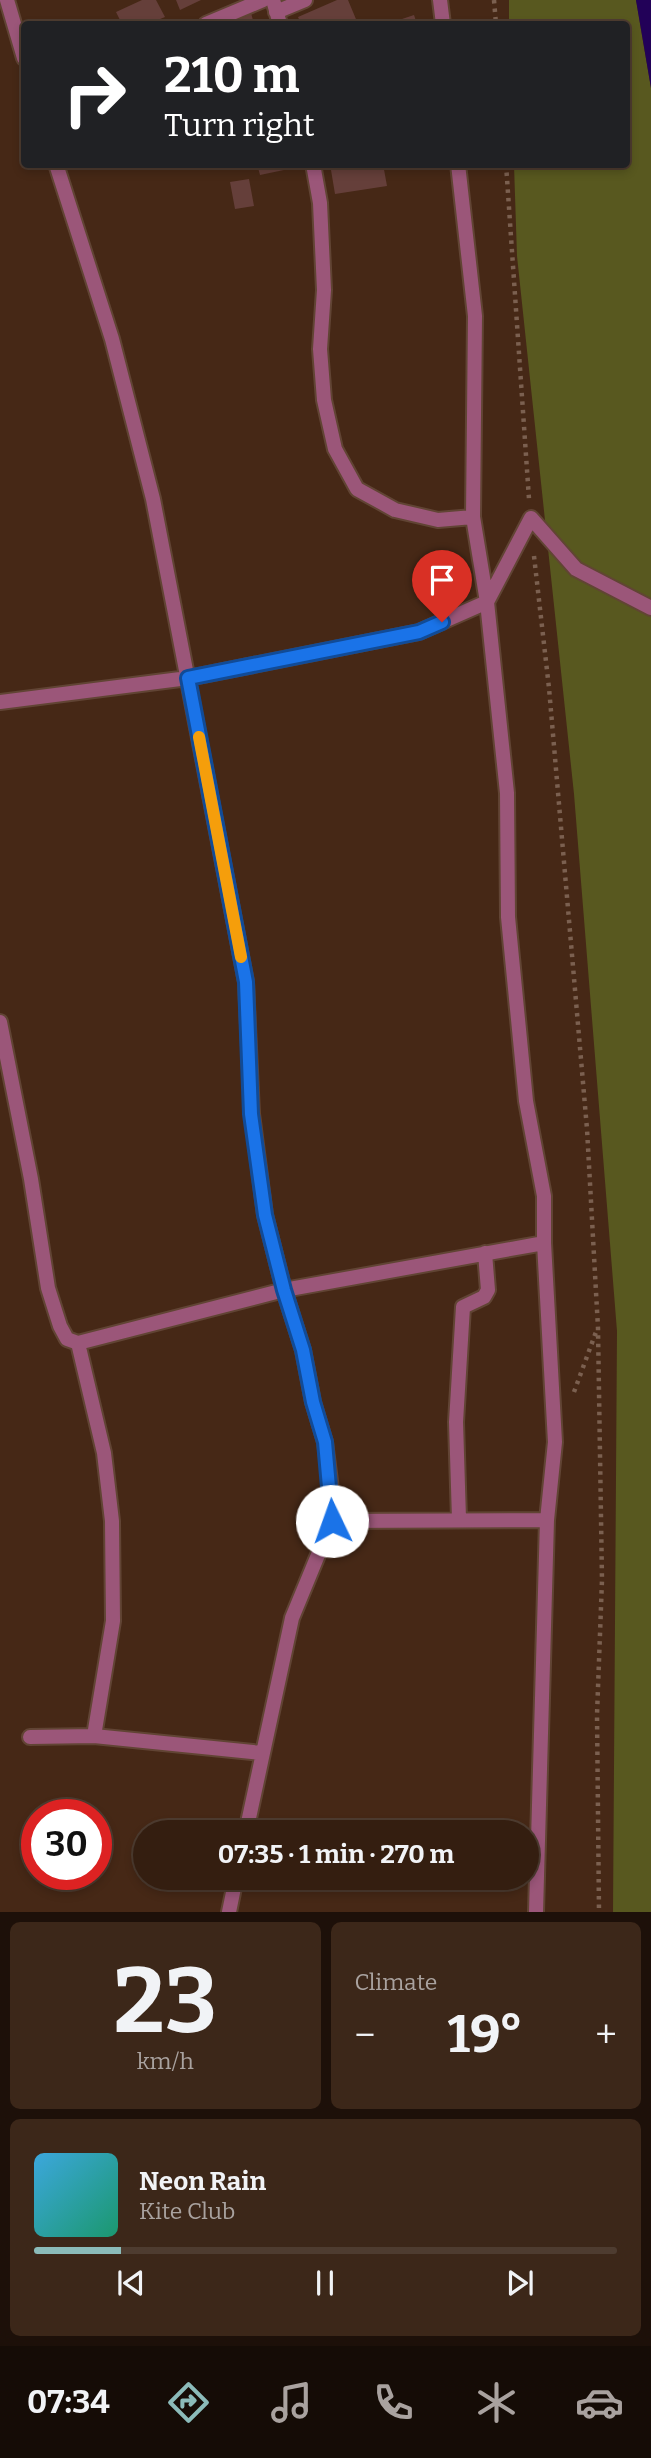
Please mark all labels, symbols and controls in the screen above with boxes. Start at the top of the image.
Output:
text: 210 m [164,46,299,105]
icon: right [49,49,140,140]
text: Turn right [164,106,315,144]
pin [412,550,472,622]
icon: arrive [423,561,461,599]
position arrow [295,1484,369,1558]
speed limit sign: 30 [21,1799,112,1890]
text: 07:35 · 1 min · 270 m [218,1839,454,1870]
text: 23 [113,1947,217,2056]
text: Climate [355,1968,437,1996]
text: 19° [448,2003,523,2066]
text: − [355,2012,375,2058]
text: + [595,2012,617,2058]
text: km/h [137,2047,194,2075]
text: Neon Rain [139,2166,266,2197]
text: Kite Club [139,2197,235,2225]
icon: previous [112,2264,150,2302]
icon: pause [306,2264,344,2302]
icon: next [501,2264,539,2302]
icon: directions [164,2378,213,2427]
icon: music [267,2378,316,2427]
icon: phone [369,2378,418,2427]
icon: climate [472,2378,521,2427]
icon: car [575,2378,624,2427]
text: 07:34 [27,2383,110,2421]

